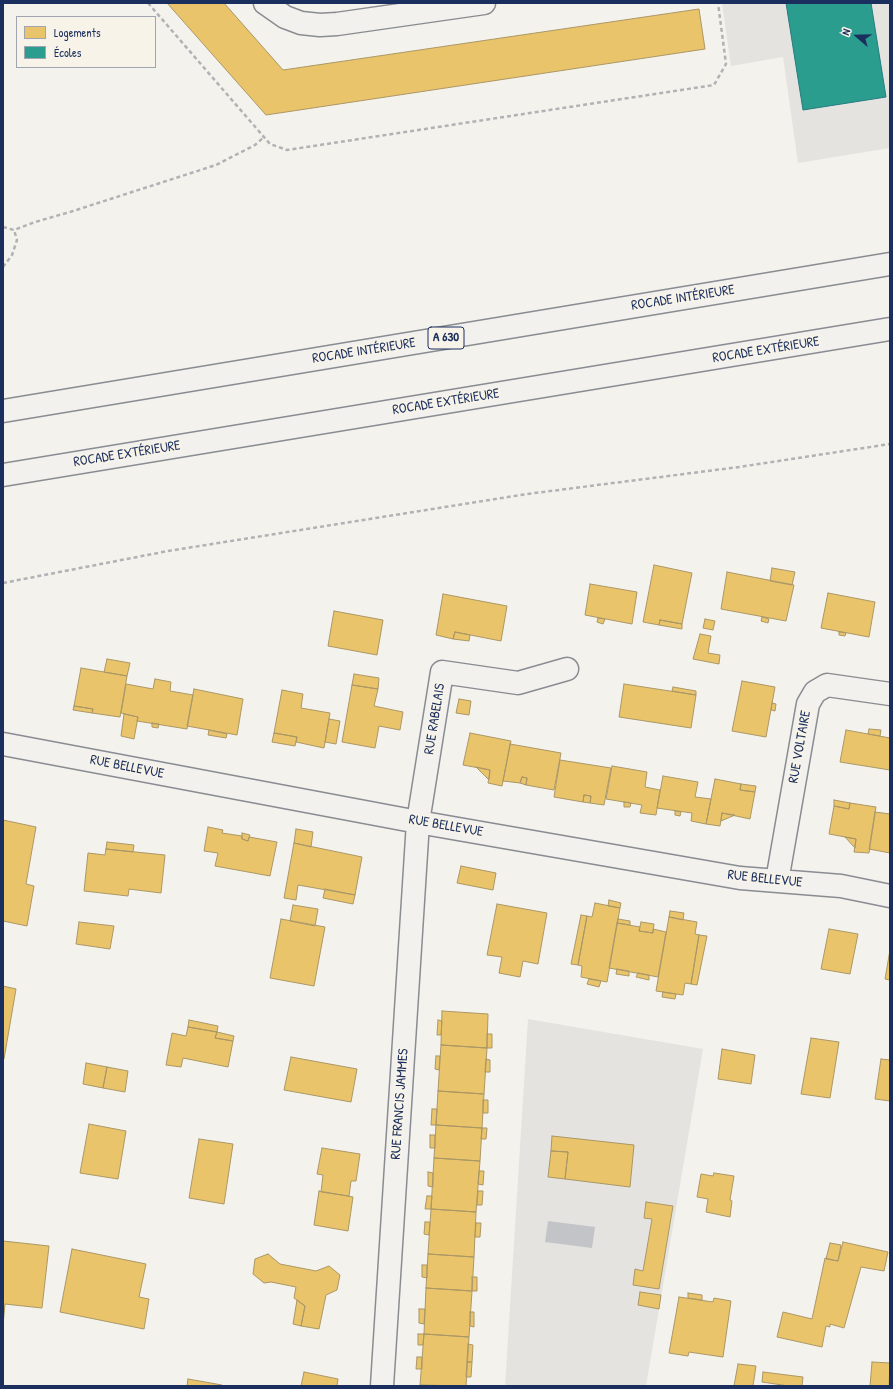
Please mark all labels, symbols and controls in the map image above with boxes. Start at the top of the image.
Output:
legend [16,16,156,68]
north arrow [837,16,877,56]
text: Logements [54,24,101,41]
text: N [838,27,853,37]
text: Écoles [54,44,81,61]
street label: ROCADE INTÉRIEURE [630,282,736,314]
road number: A 630 [428,327,464,349]
street label: ROCADE EXTÉRIEURE [711,333,821,367]
street label: ROCADE INTÉRIEURE [311,335,417,367]
street label: ROCADE EXTÉRIEURE [391,385,501,419]
street label: ROCADE EXTÉRIEURE [72,437,182,471]
street label: RUE RABELAIS [421,682,449,756]
street label: RUE VOLTAIRE [785,709,815,785]
street label: RUE BELLEVUE [89,752,165,782]
street label: RUE BELLEVUE [408,811,484,841]
street label: RUE BELLEVUE [727,867,803,891]
street label: RUE FRANCIS JAMMES [388,1048,412,1160]

